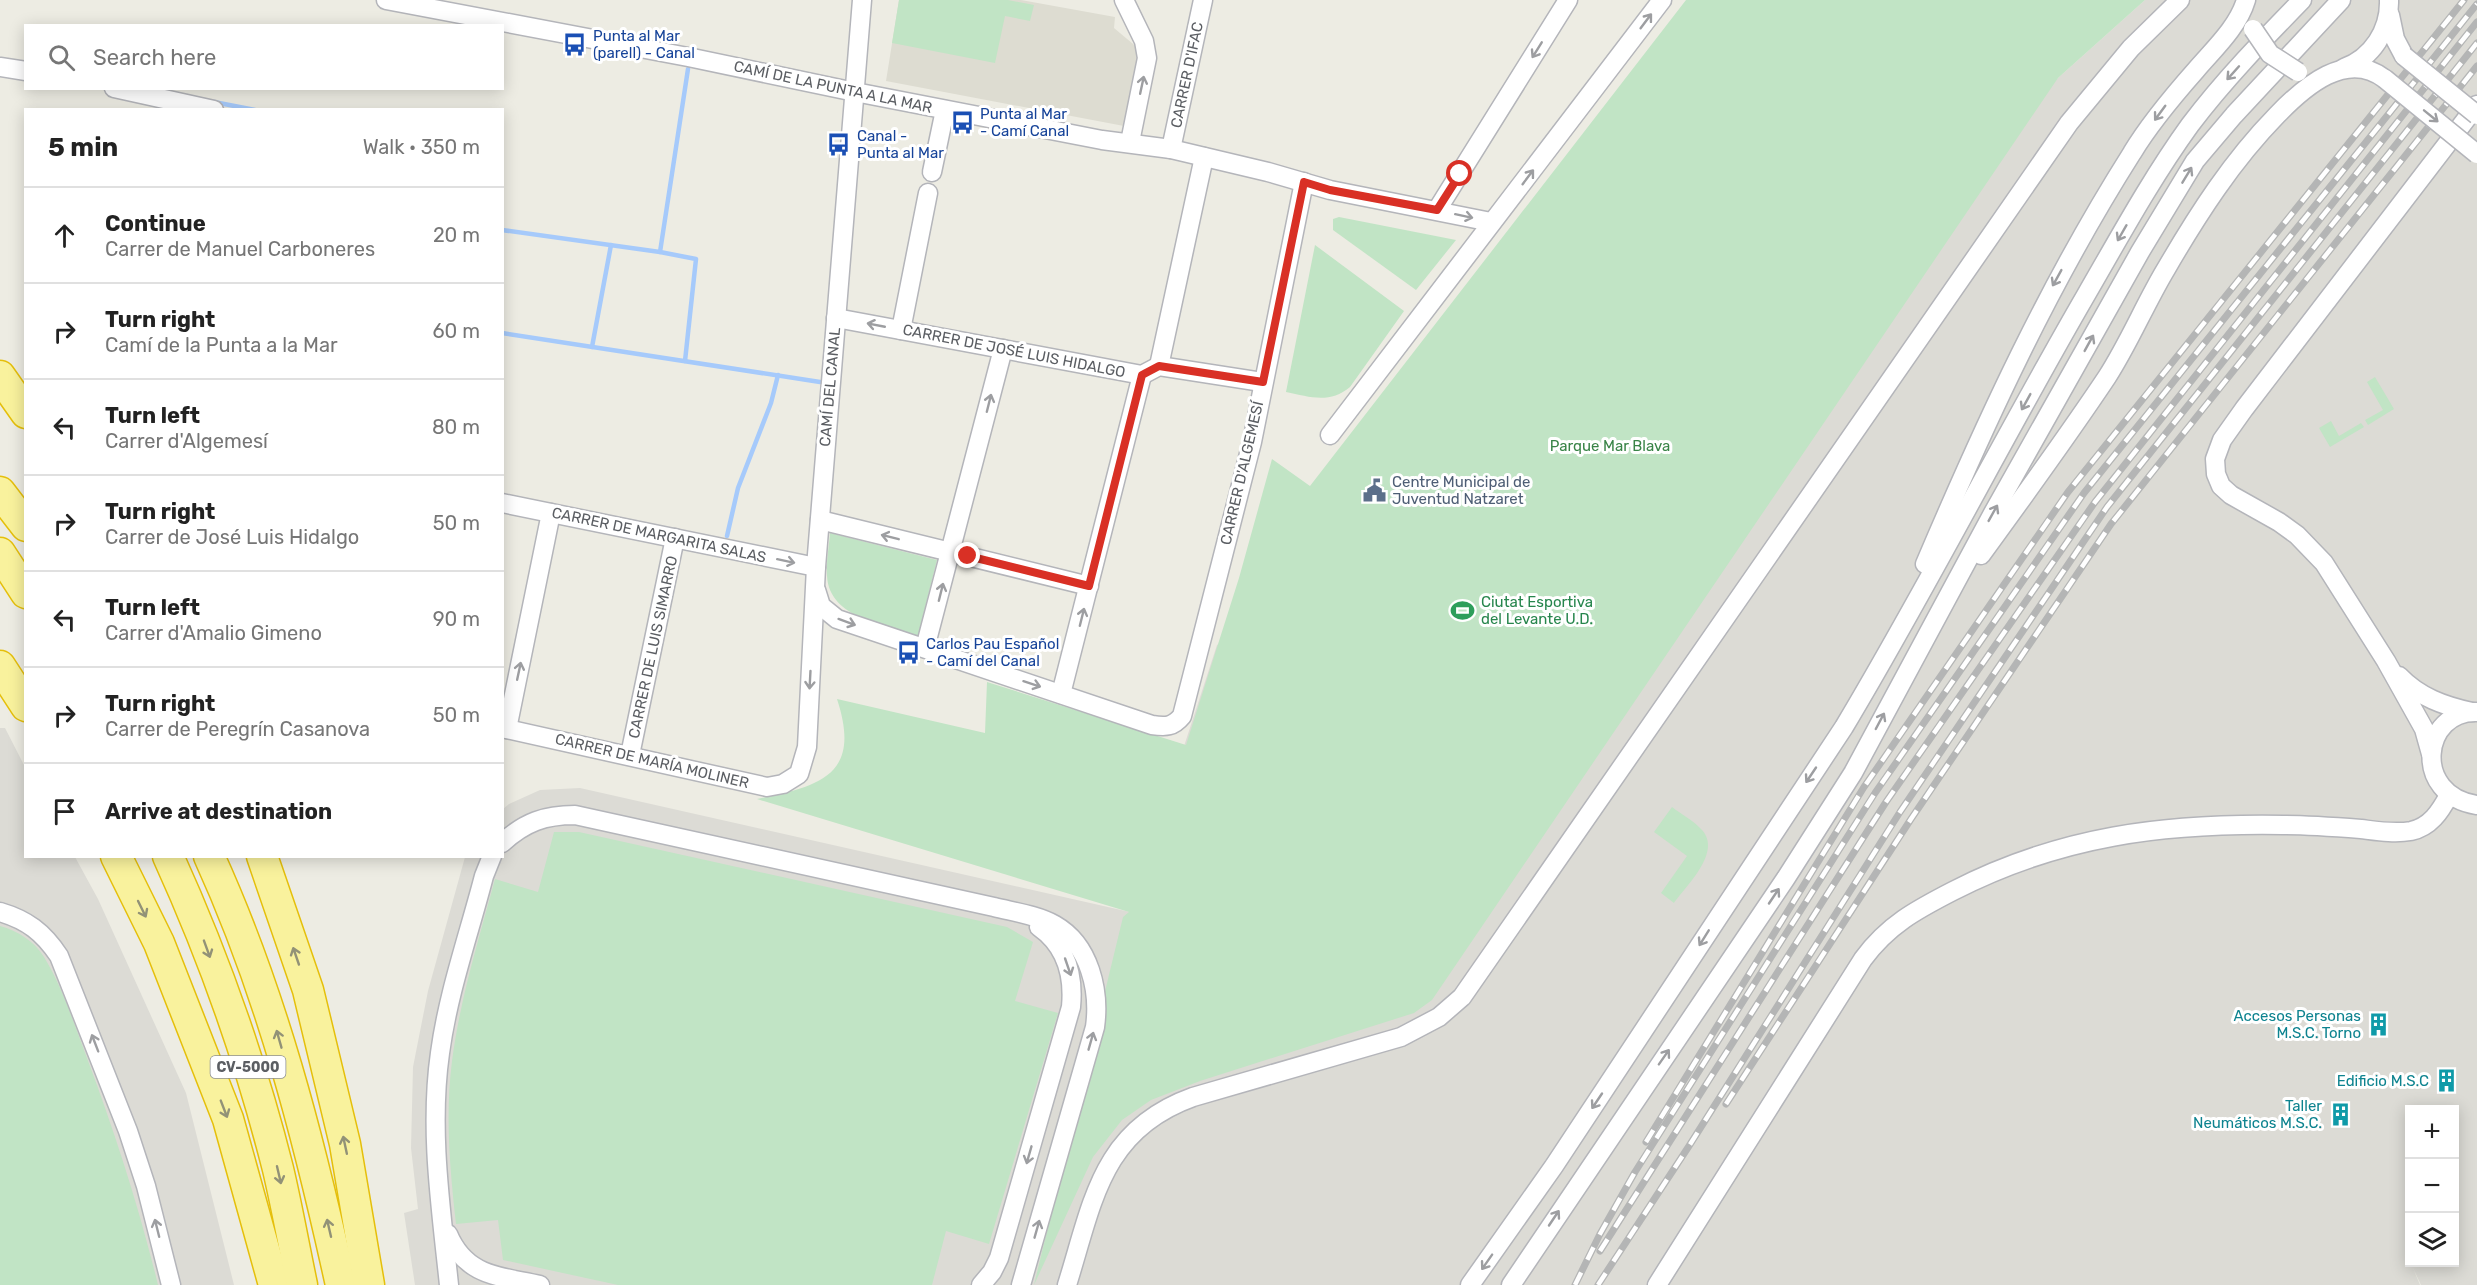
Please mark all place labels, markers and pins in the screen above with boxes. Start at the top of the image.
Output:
place label: Punta al Mar (parell) - Canal [593,27,695,62]
bus stop icon: Punta al Mar (parell) - Canal [562,32,588,58]
place label: Punta al Mar - Camí Canal [980,105,1069,140]
bus stop icon: Punta al Mar - Camí Canal [949,110,975,136]
place label: Canal - Punta al Mar [857,127,944,162]
bus stop icon: Canal - Punta al Mar [826,132,852,158]
place label: Centre Municipal de Juventud Natzaret [1392,473,1530,508]
public building icon: Centre Municipal de Juventud Natzaret [1361,478,1387,504]
place label: Ciutat Esportiva del Levante U.D. [1481,593,1593,628]
sports icon: Ciutat Esportiva del Levante U.D. [1450,598,1476,624]
place label: Carlos Pau Español - Camí del Canal [926,635,1059,670]
bus stop icon: Carlos Pau Español - Camí del Canal [895,640,921,666]
place label: Accesos Personas M.S.C. Torno [2234,1007,2361,1042]
building icon: Accesos Personas M.S.C. Torno [2366,1012,2392,1038]
building icon: Edificio M.S.C [2434,1068,2460,1094]
place label: Edificio M.S.C [2337,1072,2429,1090]
place label: Taller Neumáticos M.S.C. [2193,1097,2322,1132]
building icon: Taller Neumáticos M.S.C. [2327,1102,2353,1128]

